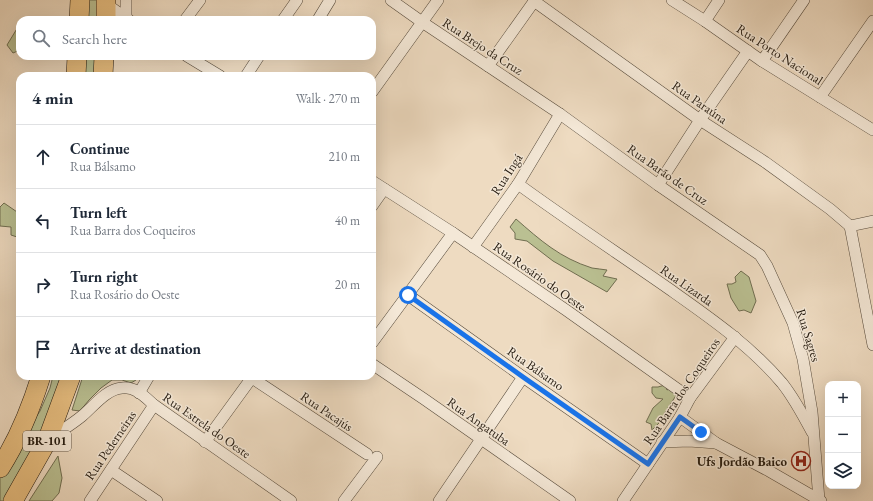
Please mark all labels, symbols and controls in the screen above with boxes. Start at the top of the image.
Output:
street label: Rua Brejo da Cruz [439,14,526,79]
search box [16,16,376,60]
street label: Rua Porto Nacional [733,20,826,89]
icon: search [30,27,52,49]
text: Search here [62,29,127,48]
street label: Rua Paraúna [669,77,731,128]
text: 4 min [32,87,73,109]
text: Walk · 270 m [296,90,360,107]
text: Continue [70,139,130,158]
street label: Rua Barão de Cruz [624,140,712,209]
icon: ahead [32,146,54,168]
text: 210 m [329,148,360,165]
street label: Rua Ingá [487,150,527,198]
text: Rua Bálsamo [70,158,136,175]
text: Turn left [70,203,127,222]
icon: left [32,210,54,232]
text: 40 m [335,212,360,229]
text: Rua Barra dos Coqueiros [70,222,196,239]
street label: Rua Rosário do Oeste [490,238,589,315]
street label: Rua Lizarda [657,261,717,310]
text: Turn right [70,267,138,286]
icon: right [32,274,54,296]
text: 20 m [335,276,360,293]
text: Rua Rosário do Oeste [70,286,180,303]
route start [399,286,417,304]
street label: Rua Sagres [792,307,825,364]
street label: Rua Barra dos Coqueiros [639,334,724,448]
icon: arrive [32,338,54,360]
text: Arrive at destination [70,339,201,358]
street label: Rua Bálsamo [504,343,568,394]
map controls [825,381,861,489]
button: + [825,381,861,417]
street label: Rua Pacajús [297,388,356,435]
street label: Rua Estrela do Oeste [159,389,254,462]
street label: Rua Angatuba [444,393,514,450]
street label: Rua Pederneiras [81,407,140,483]
button: − [825,417,861,453]
route end [692,423,710,441]
road number: BR-101 [23,431,71,451]
hospital icon: Ufs Jordão Baico [790,450,812,472]
place label: Ufs Jordão Baico [697,453,787,470]
button: layers [825,453,861,489]

